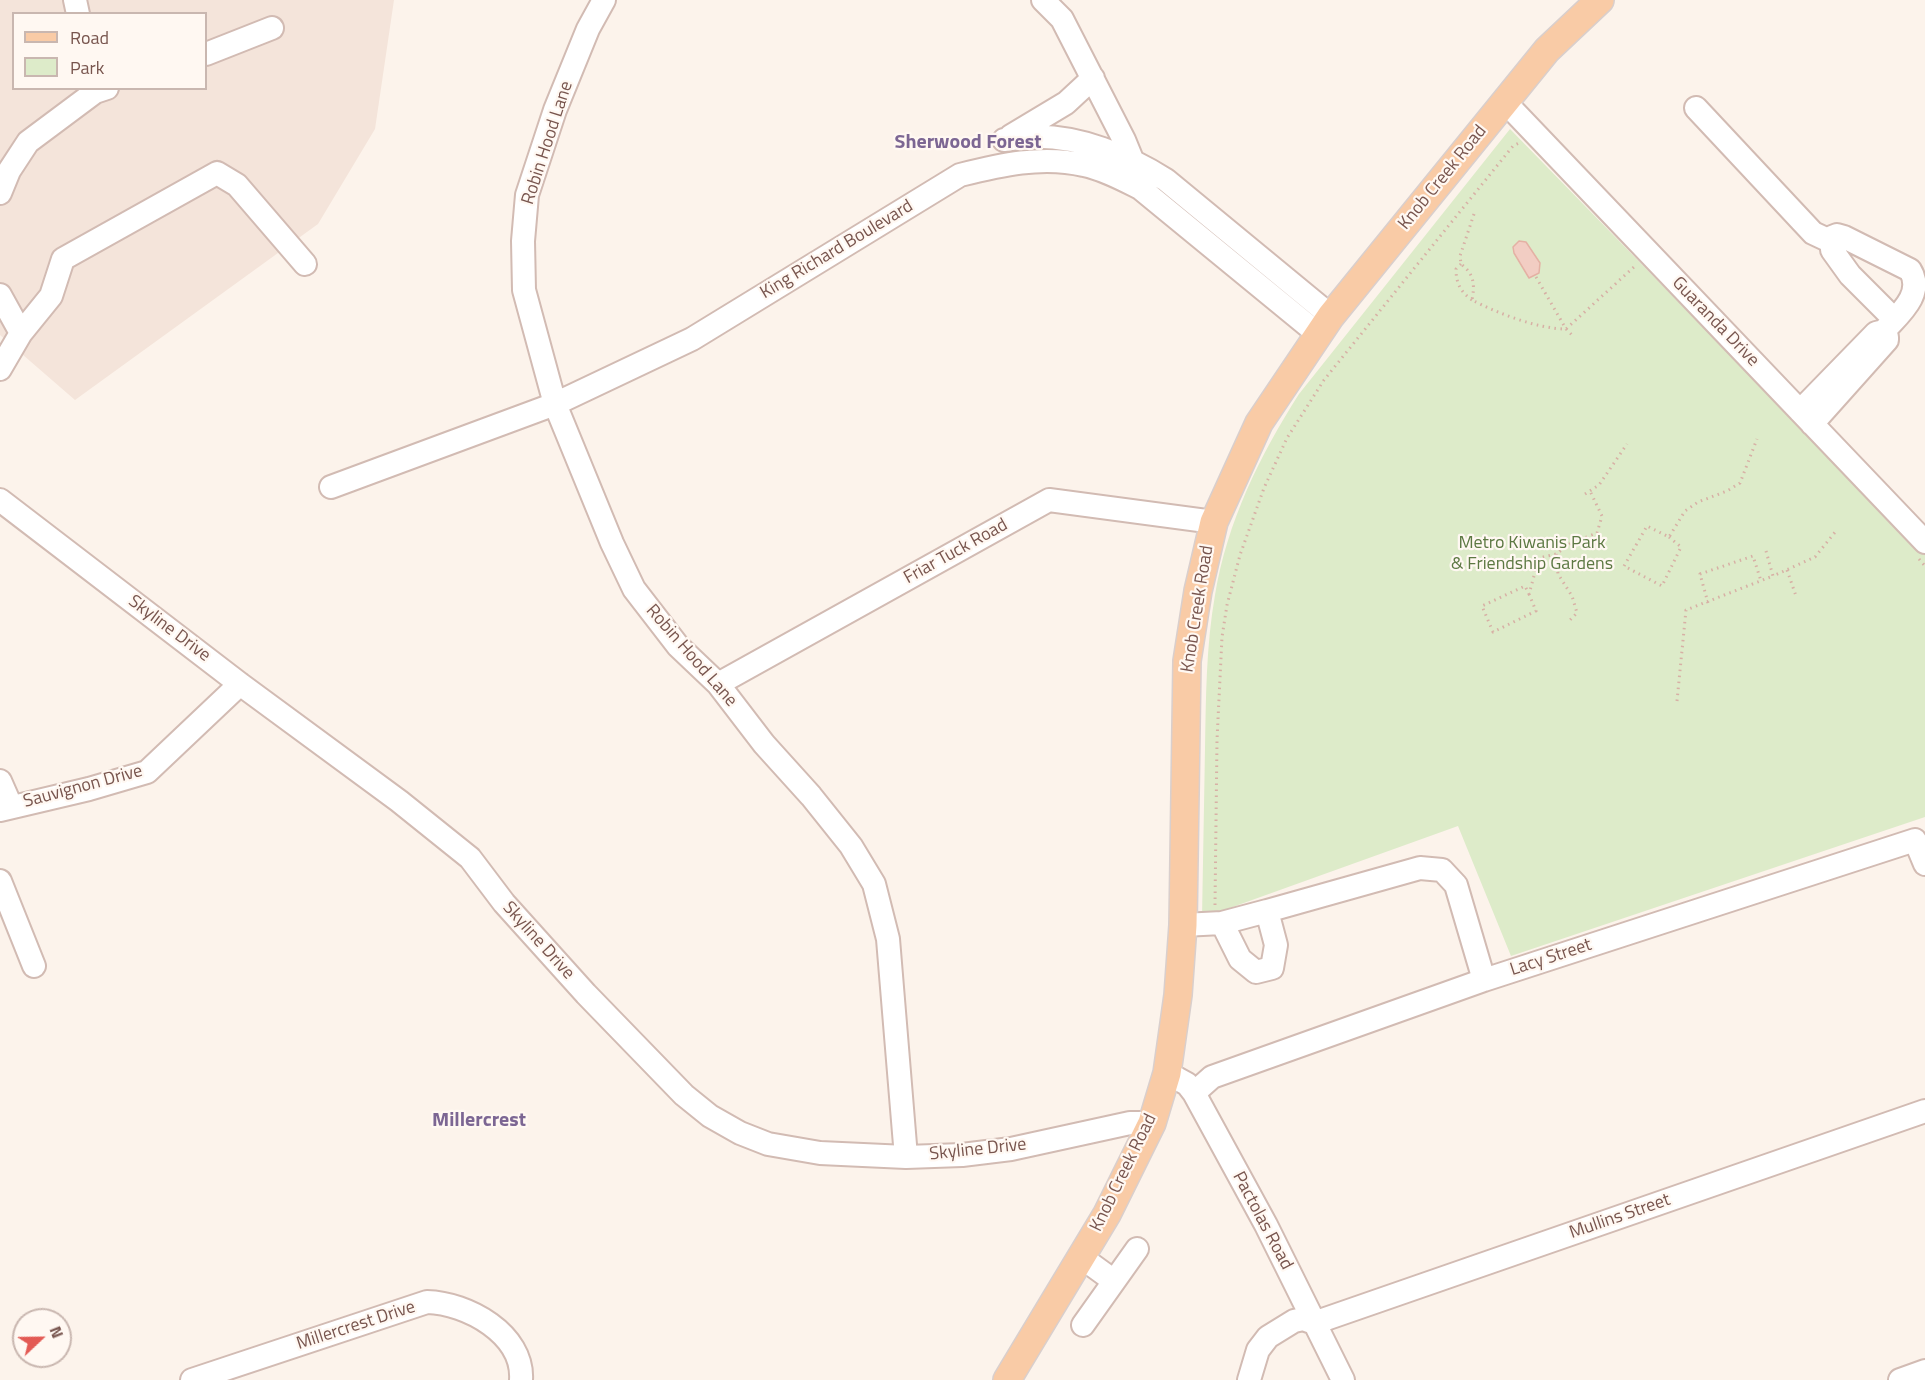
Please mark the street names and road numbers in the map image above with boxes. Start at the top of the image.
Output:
street label: Robin Hood Lane [518,79,578,207]
street label: Knob Creek Road [1394,121,1492,235]
street label: King Richard Boulevard [757,196,917,304]
street label: Guaranda Drive [1667,273,1763,371]
street label: Friar Tuck Road [900,515,1012,589]
street label: Knob Creek Road [1177,544,1219,674]
street label: Skyline Drive [124,591,214,667]
street label: Robin Hood Lane [641,600,741,712]
street label: Sauvignon Drive [21,761,145,813]
street label: Skyline Drive [497,898,579,984]
street label: Lacy Street [1507,935,1595,981]
street label: Knob Creek Road [1086,1111,1162,1235]
street label: Skyline Drive [929,1134,1027,1166]
street label: Pactolas Road [1227,1168,1297,1274]
street label: Mullins Street [1567,1190,1673,1244]
street label: Millercrest Drive [294,1297,418,1355]

